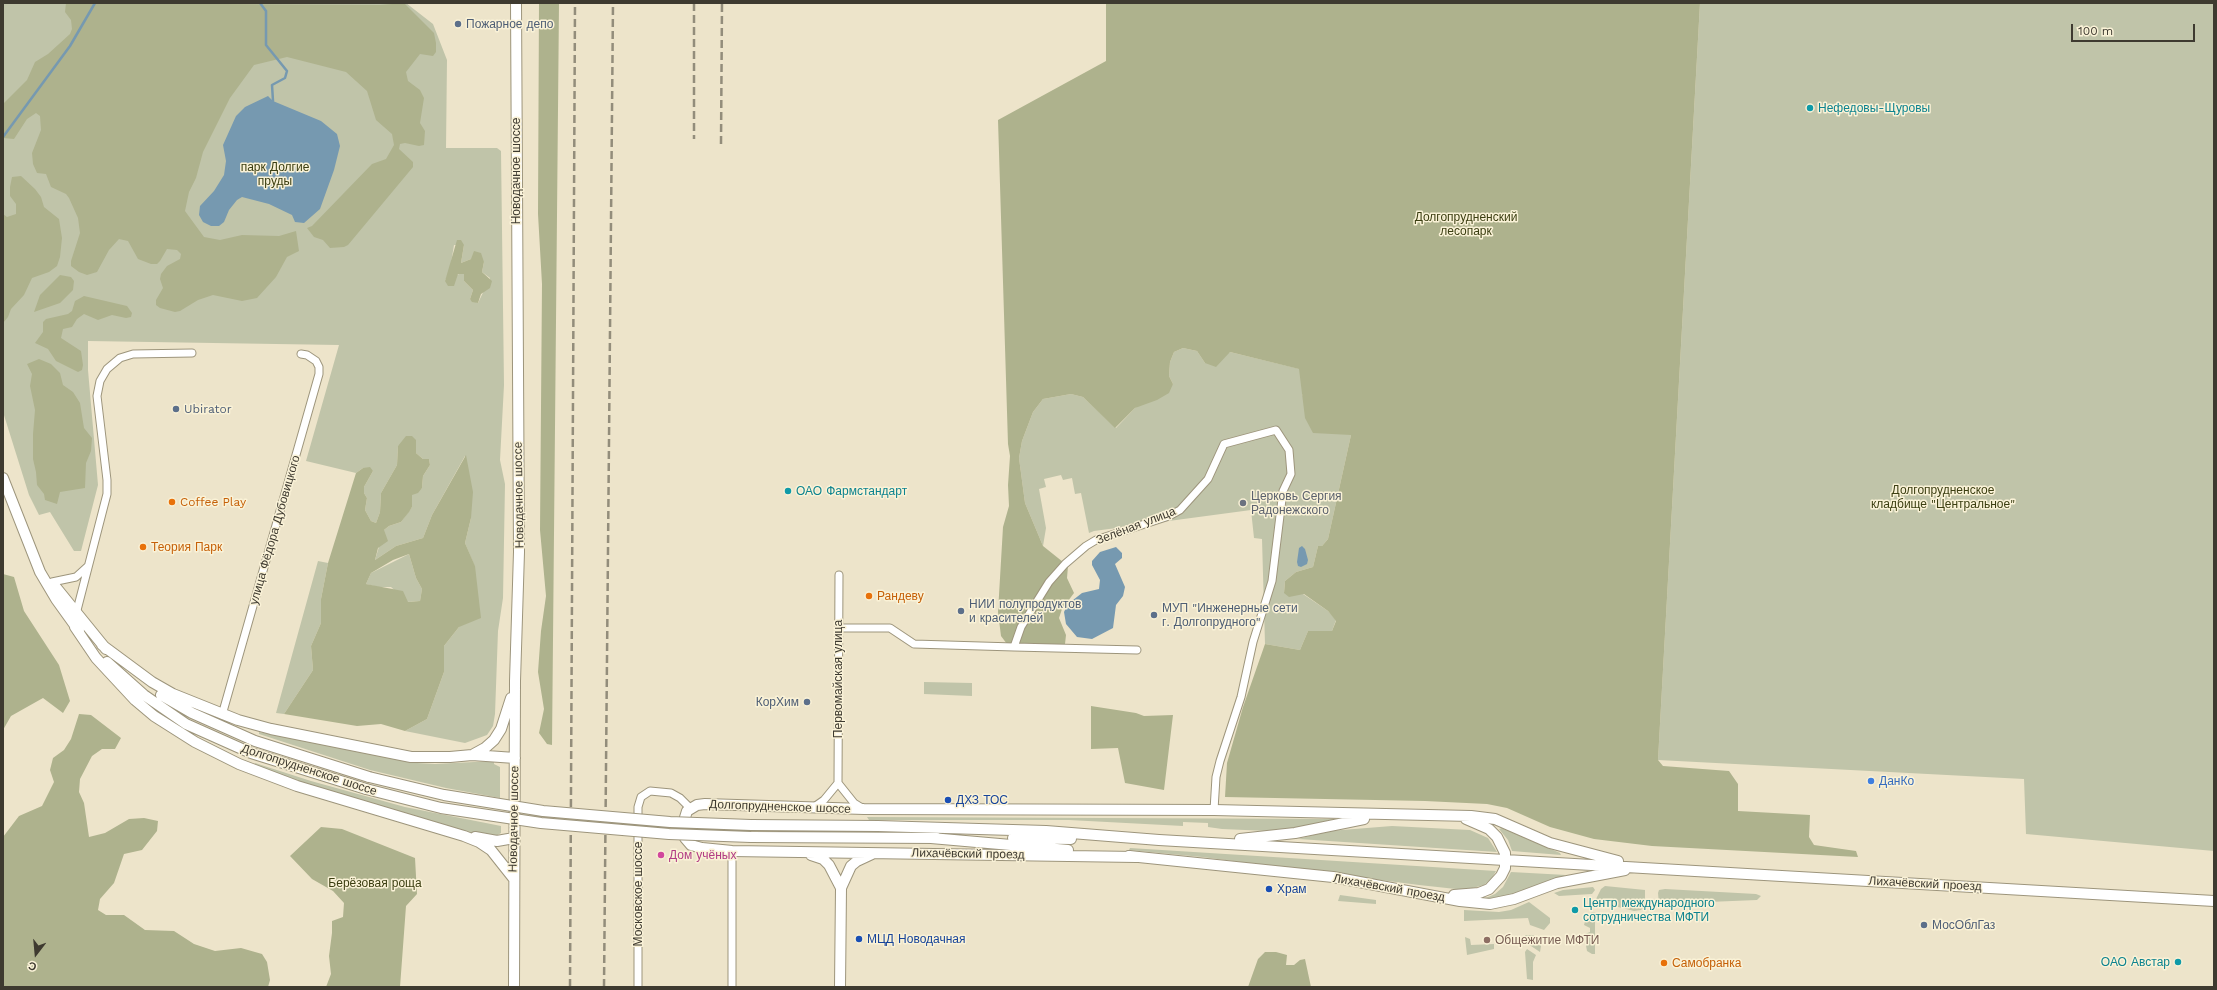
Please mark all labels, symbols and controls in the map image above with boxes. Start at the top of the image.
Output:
scale bar [2073,16,2197,42]
place label: Пожарное депо [466,17,553,31]
marker: Пожарное депо [453,19,463,29]
text: 100 m [2078,24,2113,38]
place label: Нефедовы-Щуровы [1818,101,1930,115]
marker: Нефедовы-Щуровы [1805,103,1815,113]
street label: Новодачное шоссе [509,118,523,224]
park label: парк Долгие пруды [241,160,309,188]
park label: Долгопрудненский лесопарк [1415,210,1517,238]
place label: Ubirator [184,402,232,416]
marker: Ubirator [171,404,181,414]
street label: Новодачное шоссе [511,442,527,548]
street label: улица Фёдора Дубовицкого [247,454,303,606]
park label: Долгопрудненское кладбище "Центральное" [1871,483,2015,511]
place label: ОАО Фармстандарт [796,484,907,498]
marker: ОАО Фармстандарт [783,486,793,496]
place label: Церковь Сергия Радонежского [1251,489,1342,517]
place label: Coffee Play [180,495,246,509]
marker: Coffee Play [167,497,177,507]
marker: Церковь Сергия Радонежского [1238,498,1248,508]
street label: Зелёная улица [1094,504,1178,548]
place label: Теория Парк [151,540,222,554]
marker: Теория Парк [138,542,148,552]
place label: Рандеву [877,589,924,603]
marker: Рандеву [864,591,874,601]
place label: НИИ полупродуктов и красителей [969,597,1081,625]
place label: МУП "Инженерные сети г. Долгопрудного" [1162,601,1298,629]
marker: НИИ полупродуктов и красителей [956,606,966,616]
marker: МУП "Инженерные сети г. Долгопрудного" [1149,610,1159,620]
street label: Первомайская улица [831,620,845,738]
place label: КорХим [756,695,799,709]
marker: КорХим [802,697,812,707]
street label: Долгопрудненское шоссе [239,741,379,799]
street label: Новодачное шоссе [506,766,522,872]
place label: ДанКо [1879,774,1914,788]
marker: ДанКо [1866,776,1876,786]
place label: ДХЗ ТОС [956,793,1008,807]
marker: ДХЗ ТОС [943,795,953,805]
street label: Долгопрудненское шоссе [709,797,851,817]
street label: Московское шоссе [631,842,645,946]
street label: Лихачёвский проезд [911,846,1025,862]
place label: Дом учёных [669,848,736,862]
marker: Дом учёных [656,850,666,860]
street label: Лихачёвский проезд [1332,871,1446,905]
street label: Лихачёвский проезд [1868,874,1982,894]
park label: Берёзовая роща [328,876,422,890]
place label: Храм [1277,882,1307,896]
marker: Храм [1264,884,1274,894]
place label: Центр международного сотрудничества МФТИ [1583,896,1715,924]
marker: Центр международного сотрудничества МФТИ [1570,905,1580,915]
place label: МосОблГаз [1932,918,1995,932]
marker: МосОблГаз [1919,920,1929,930]
place label: МЦД Новодачная [867,932,966,946]
place label: Общежитие МФТИ [1495,933,1599,947]
north arrow [16,934,56,974]
marker: МЦД Новодачная [854,934,864,944]
marker: Общежитие МФТИ [1482,935,1492,945]
place label: ОАО Австар [2101,955,2170,969]
place label: Самобранка [1672,956,1741,970]
marker: ОАО Австар [2173,957,2183,967]
marker: Самобранка [1659,958,1669,968]
text: С [27,959,38,973]

